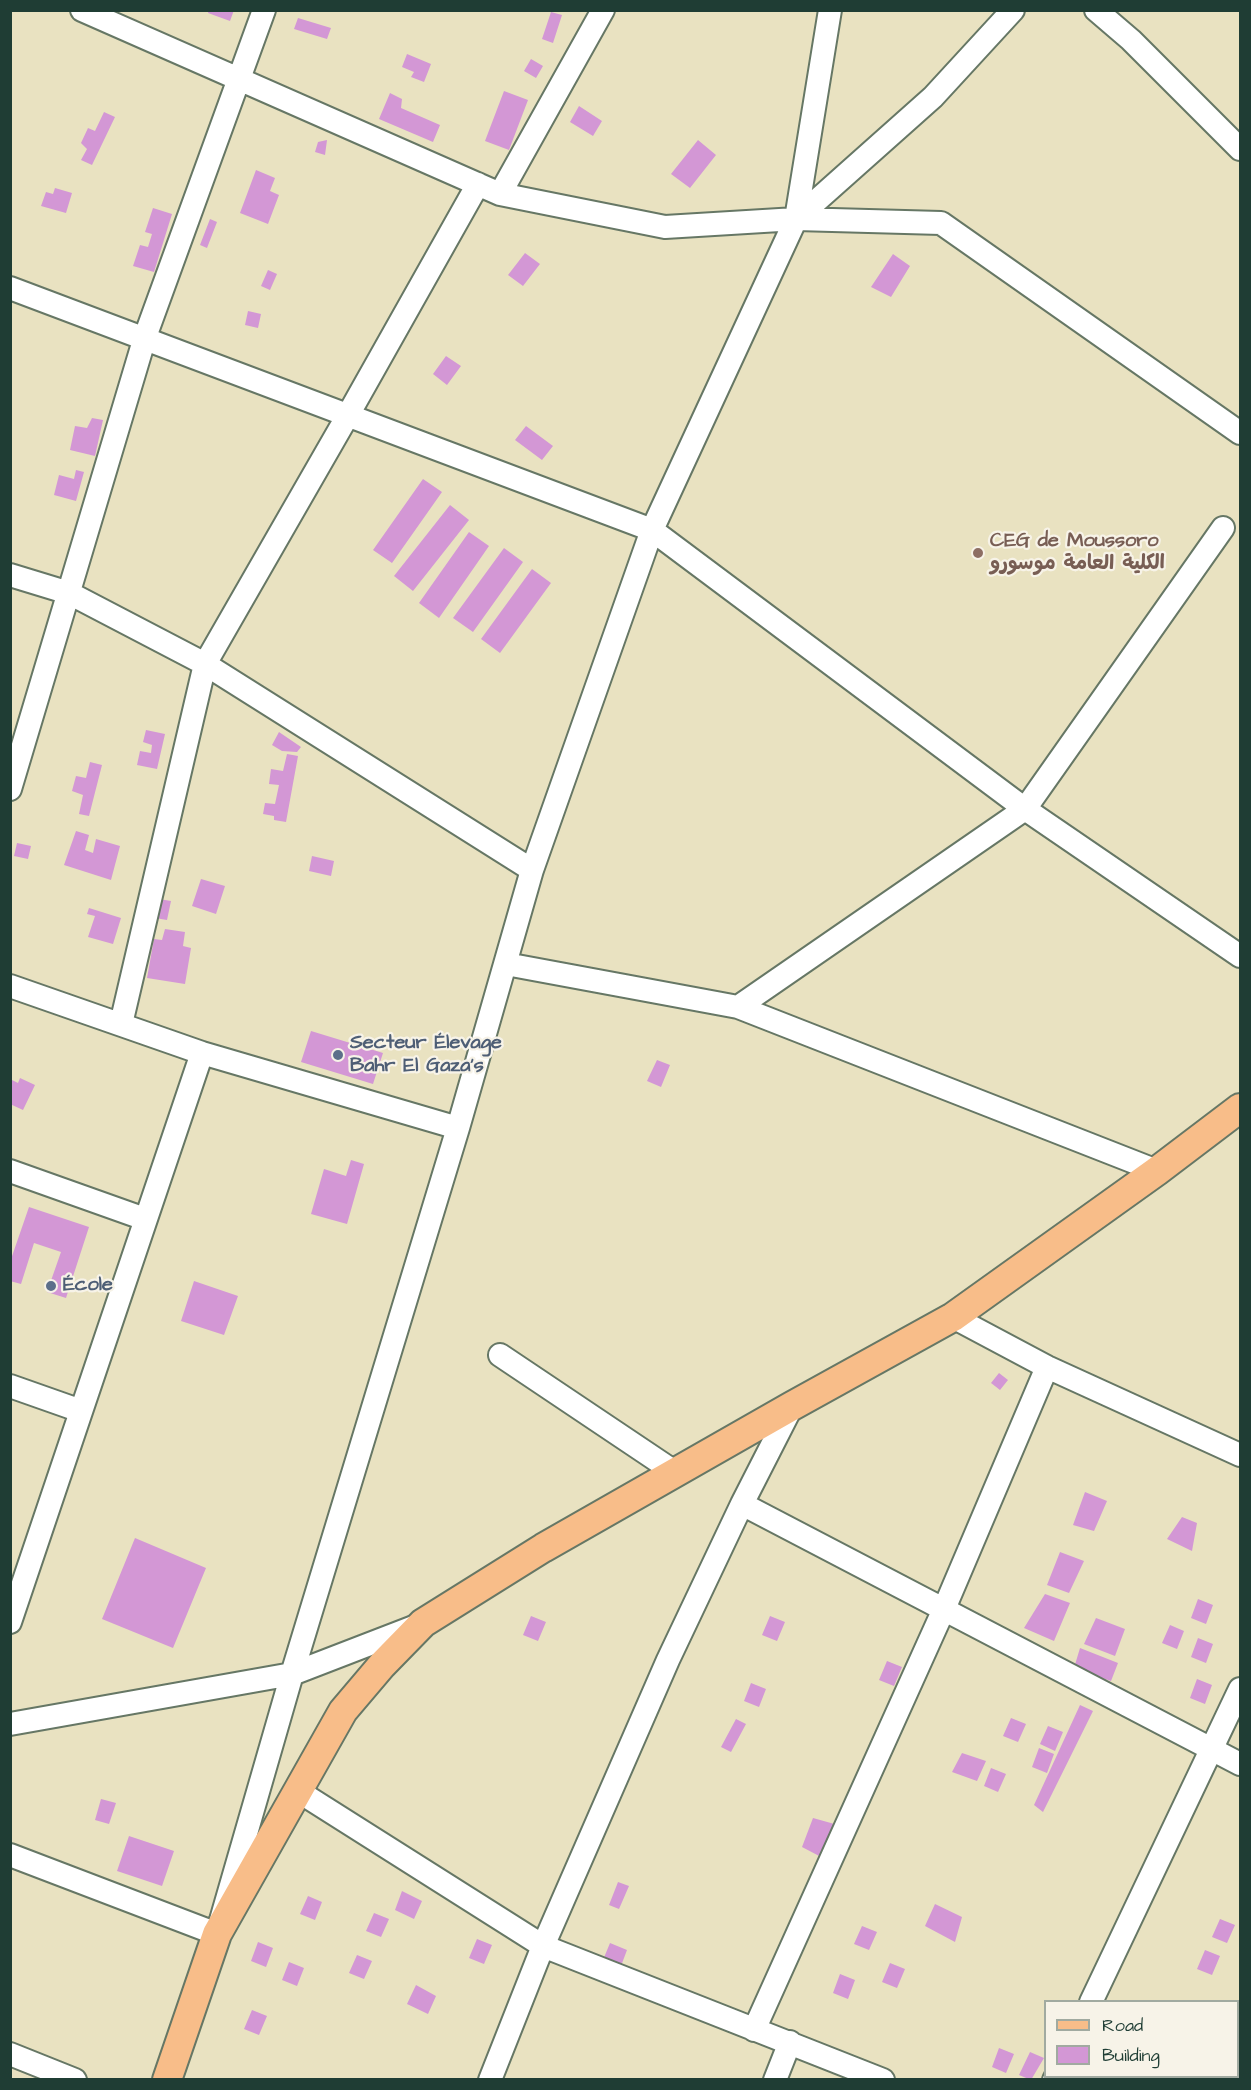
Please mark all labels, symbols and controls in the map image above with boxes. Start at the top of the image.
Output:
place label: CEG de Moussoro الكلية العامة موسورو [990,530,1165,577]
marker: CEG de Moussoro الكلية العامة موسورو [971,546,985,560]
place label: Secteur Élevage Bahr El Gaza’s [350,1032,502,1079]
marker: Secteur Élevage Bahr El Gaza’s [331,1048,345,1062]
place label: École [63,1274,113,1298]
marker: École [44,1279,58,1293]
legend [1044,2000,1239,2078]
text: Road [1102,2013,1143,2038]
text: Building [1102,2043,1160,2068]

